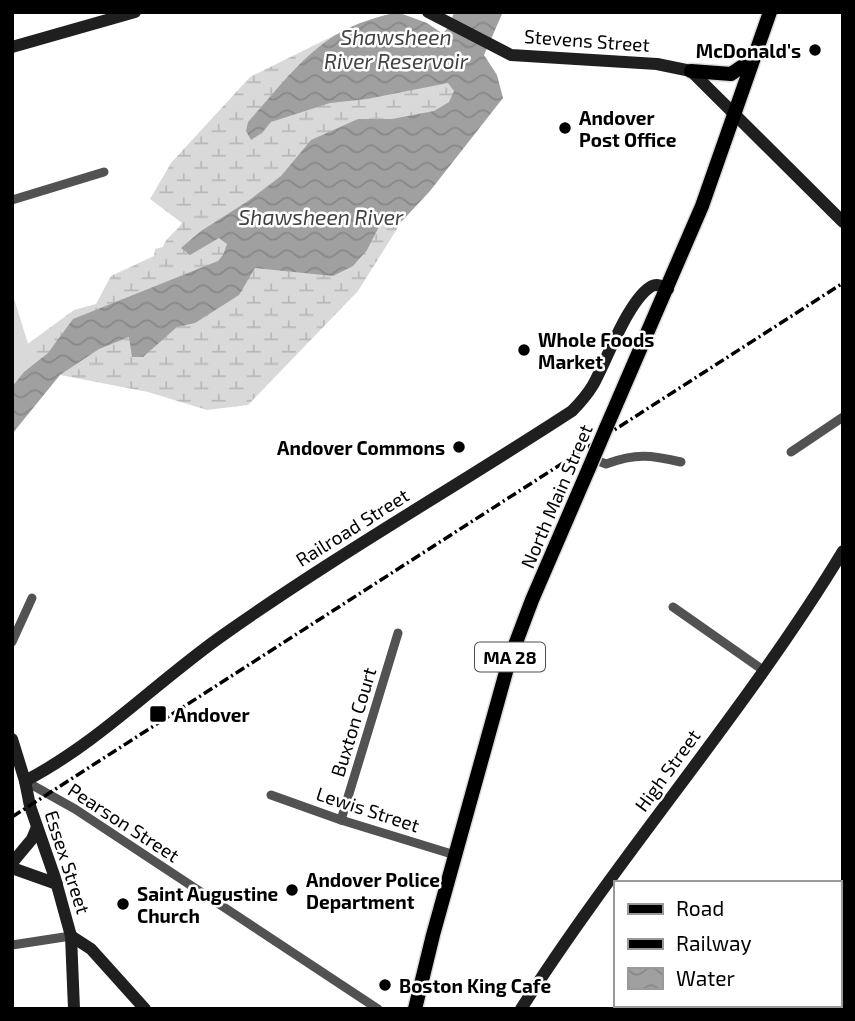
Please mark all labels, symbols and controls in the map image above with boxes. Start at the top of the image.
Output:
water label: Shawsheen River Reservoir [324,24,469,73]
street label: Stevens Street [523,24,651,56]
place label: McDonald's [696,39,801,62]
marker: McDonald's [807,42,823,58]
place label: Andover Post Office [579,106,677,151]
marker: Andover Post Office [557,120,573,136]
water label: Shawsheen River [239,204,404,229]
place label: Whole Foods Market [538,328,654,373]
marker: Whole Foods Market [516,342,532,358]
street label: North Main Street [515,421,597,571]
place label: Andover Commons [277,436,445,459]
marker: Andover Commons [451,439,467,455]
street label: Railroad Street [291,483,413,571]
road number: MA 28 [475,642,545,672]
street label: Buxton Court [325,664,381,780]
place label: Andover [174,703,250,726]
marker: Andover [148,704,168,724]
street label: High Street [629,724,705,816]
street label: Pearson Street [64,778,184,866]
street label: Lewis Street [314,782,422,836]
street label: Essex Street [40,807,96,917]
place label: Andover Police Department [306,868,440,913]
legend [614,881,841,1007]
place label: Saint Augustine Church [137,882,279,927]
marker: Andover Police Department [284,882,300,898]
text: Road [676,895,724,920]
marker: Saint Augustine Church [115,896,131,912]
text: Railway [676,930,752,955]
text: Water [676,965,735,990]
place label: Boston King Cafe [399,974,551,997]
marker: Boston King Cafe [377,977,393,993]

